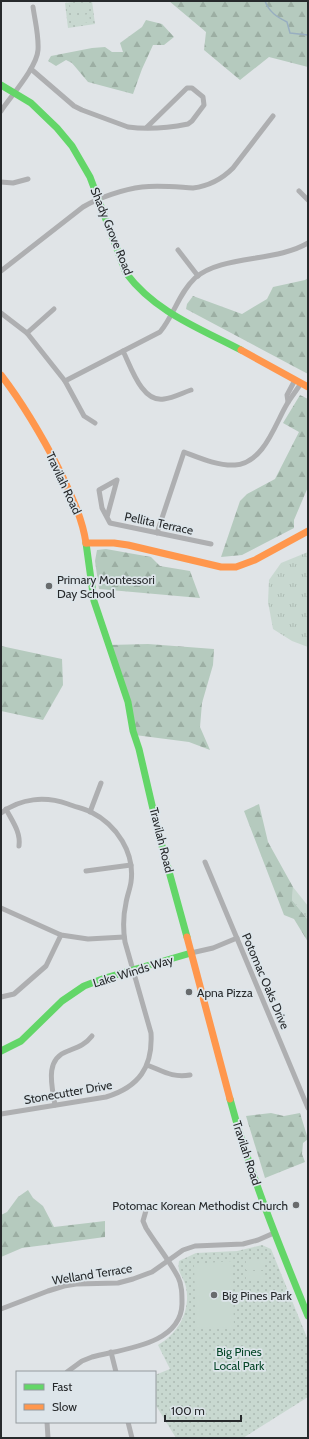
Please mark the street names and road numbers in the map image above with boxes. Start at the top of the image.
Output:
street label: Shady Grove Road [88,185,136,277]
street label: Travilah Road [43,450,85,516]
street label: Pellita Terrace [123,508,195,538]
street label: Travilah Road [147,806,177,874]
street label: Potomac Oaks Drive [239,931,293,1031]
street label: Lake Winds Way [91,952,175,990]
street label: Stonecutter Drive [23,1077,113,1107]
street label: Travilah Road [230,1119,264,1187]
street label: Welland Terrace [51,1260,133,1288]

